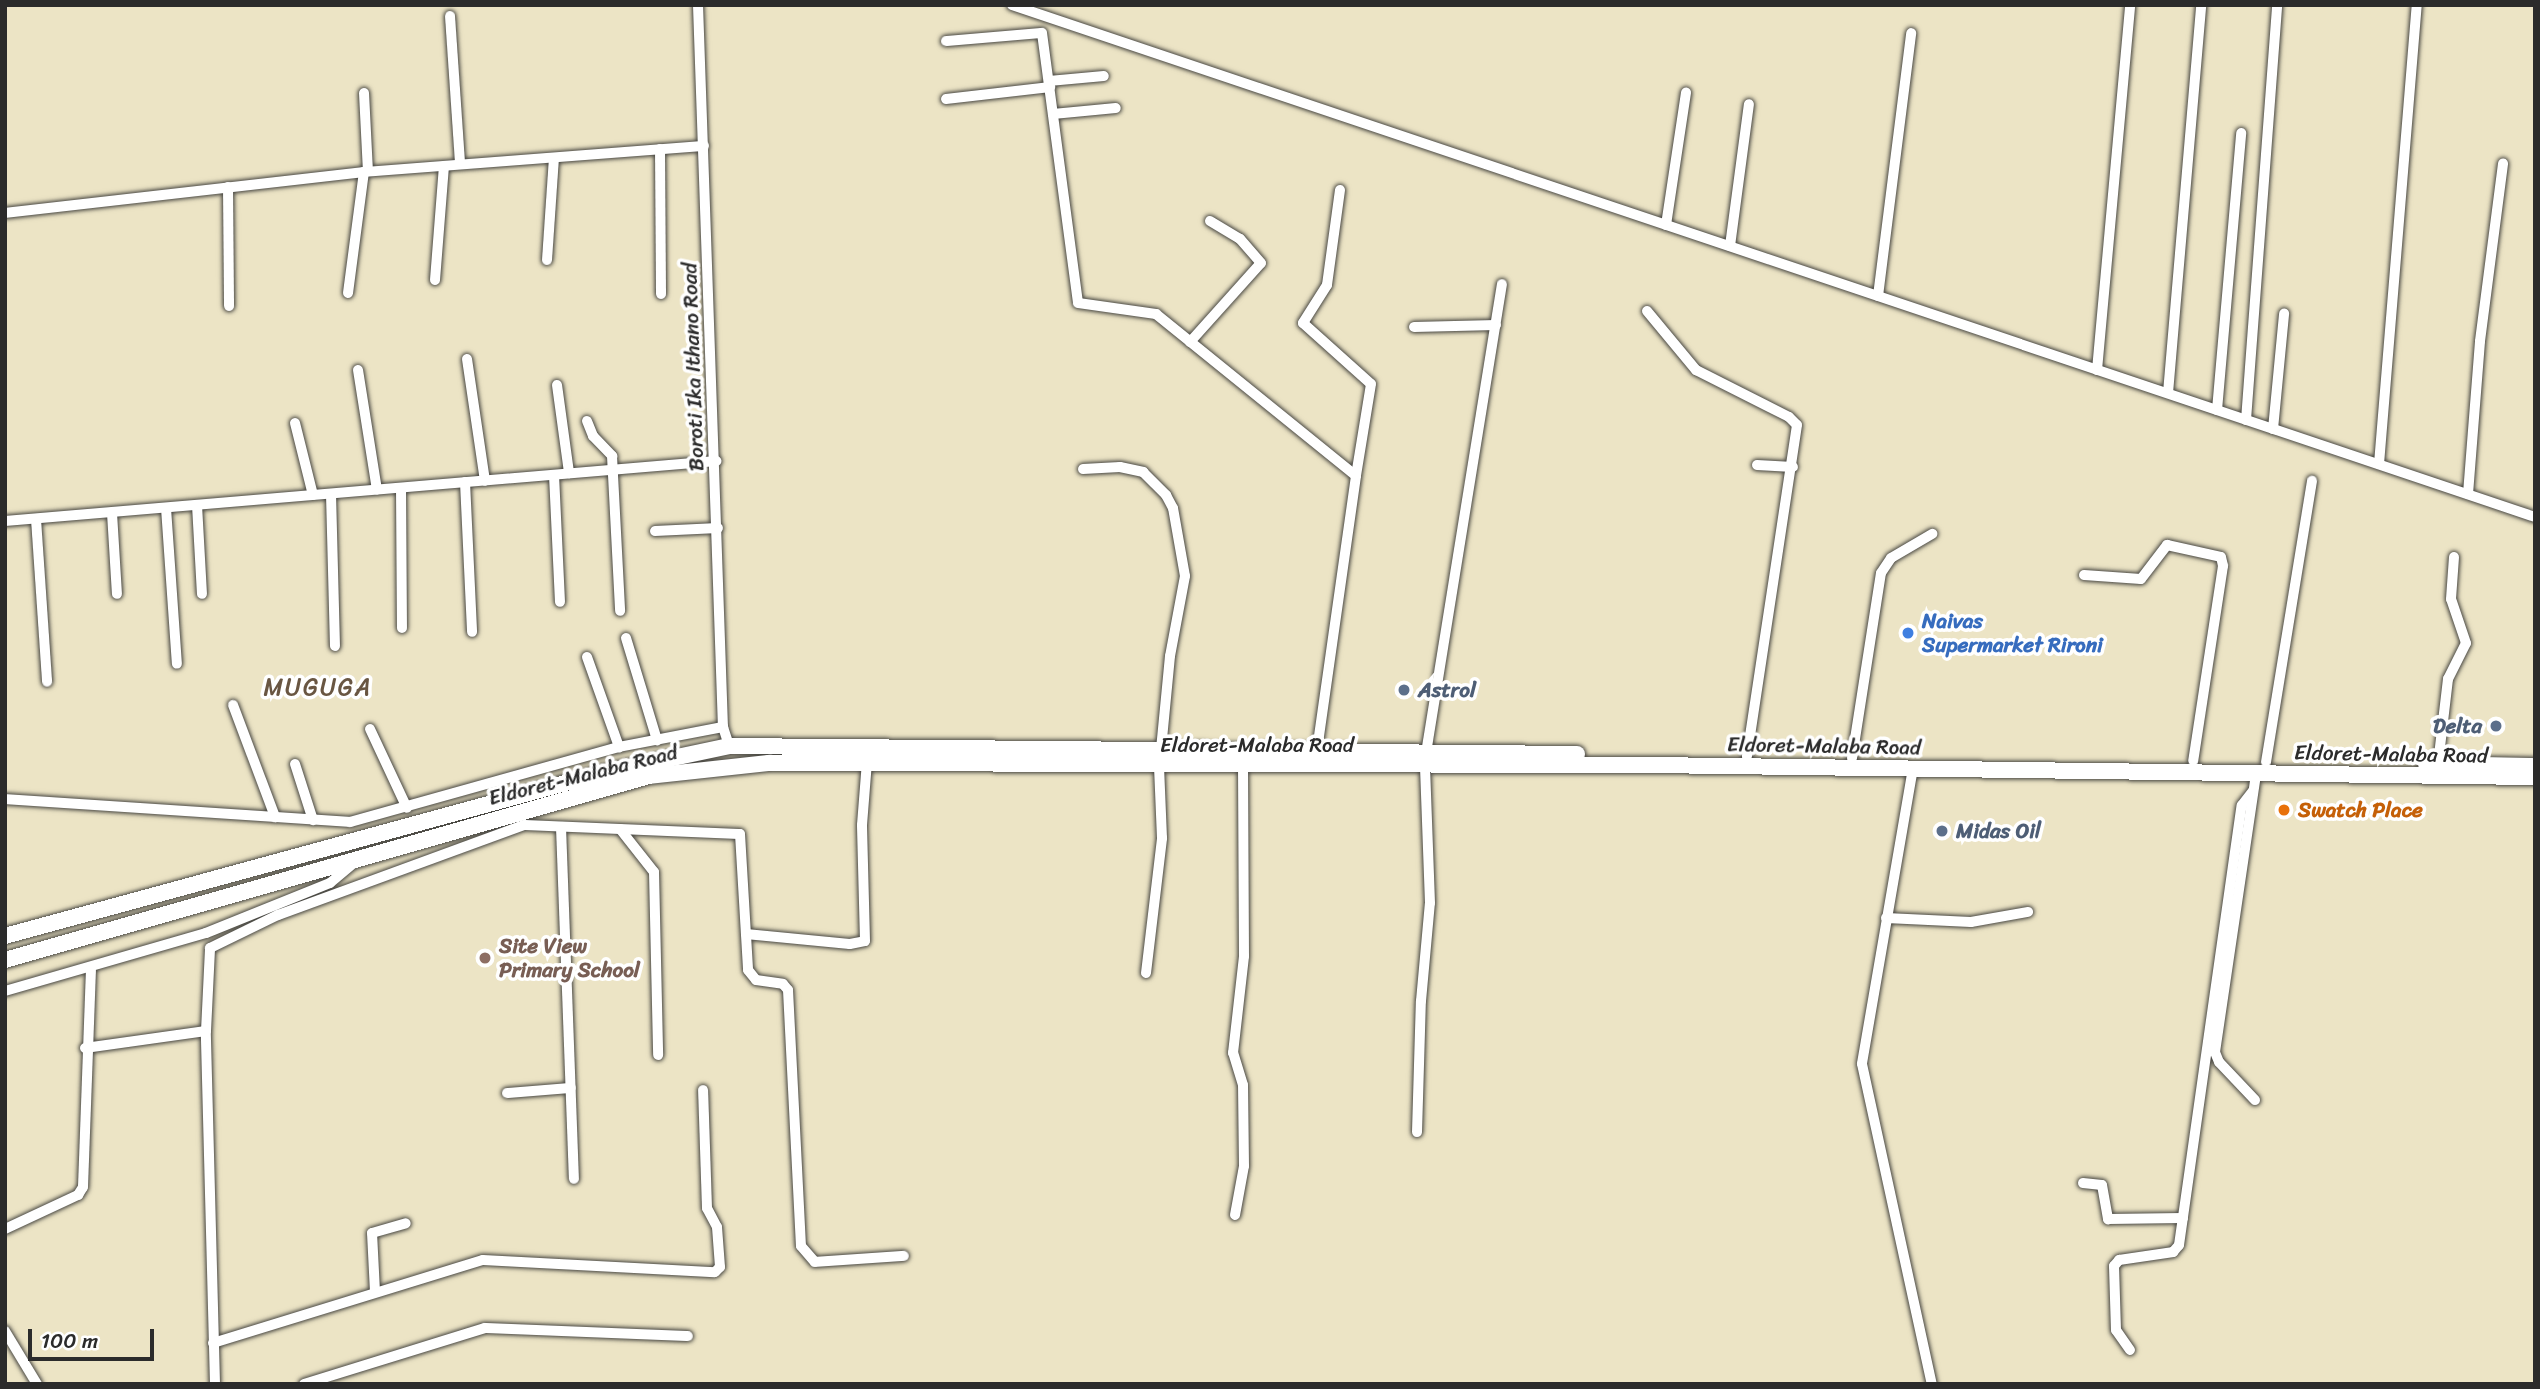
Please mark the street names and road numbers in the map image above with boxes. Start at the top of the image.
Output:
street label: Boroti Ika Ithano Road [677,261,709,473]
street label: Eldoret-Malaba Road [1160,732,1354,758]
street label: Eldoret-Malaba Road [1727,732,1921,760]
street label: Eldoret-Malaba Road [486,739,680,811]
street label: Eldoret-Malaba Road [2294,740,2488,768]

